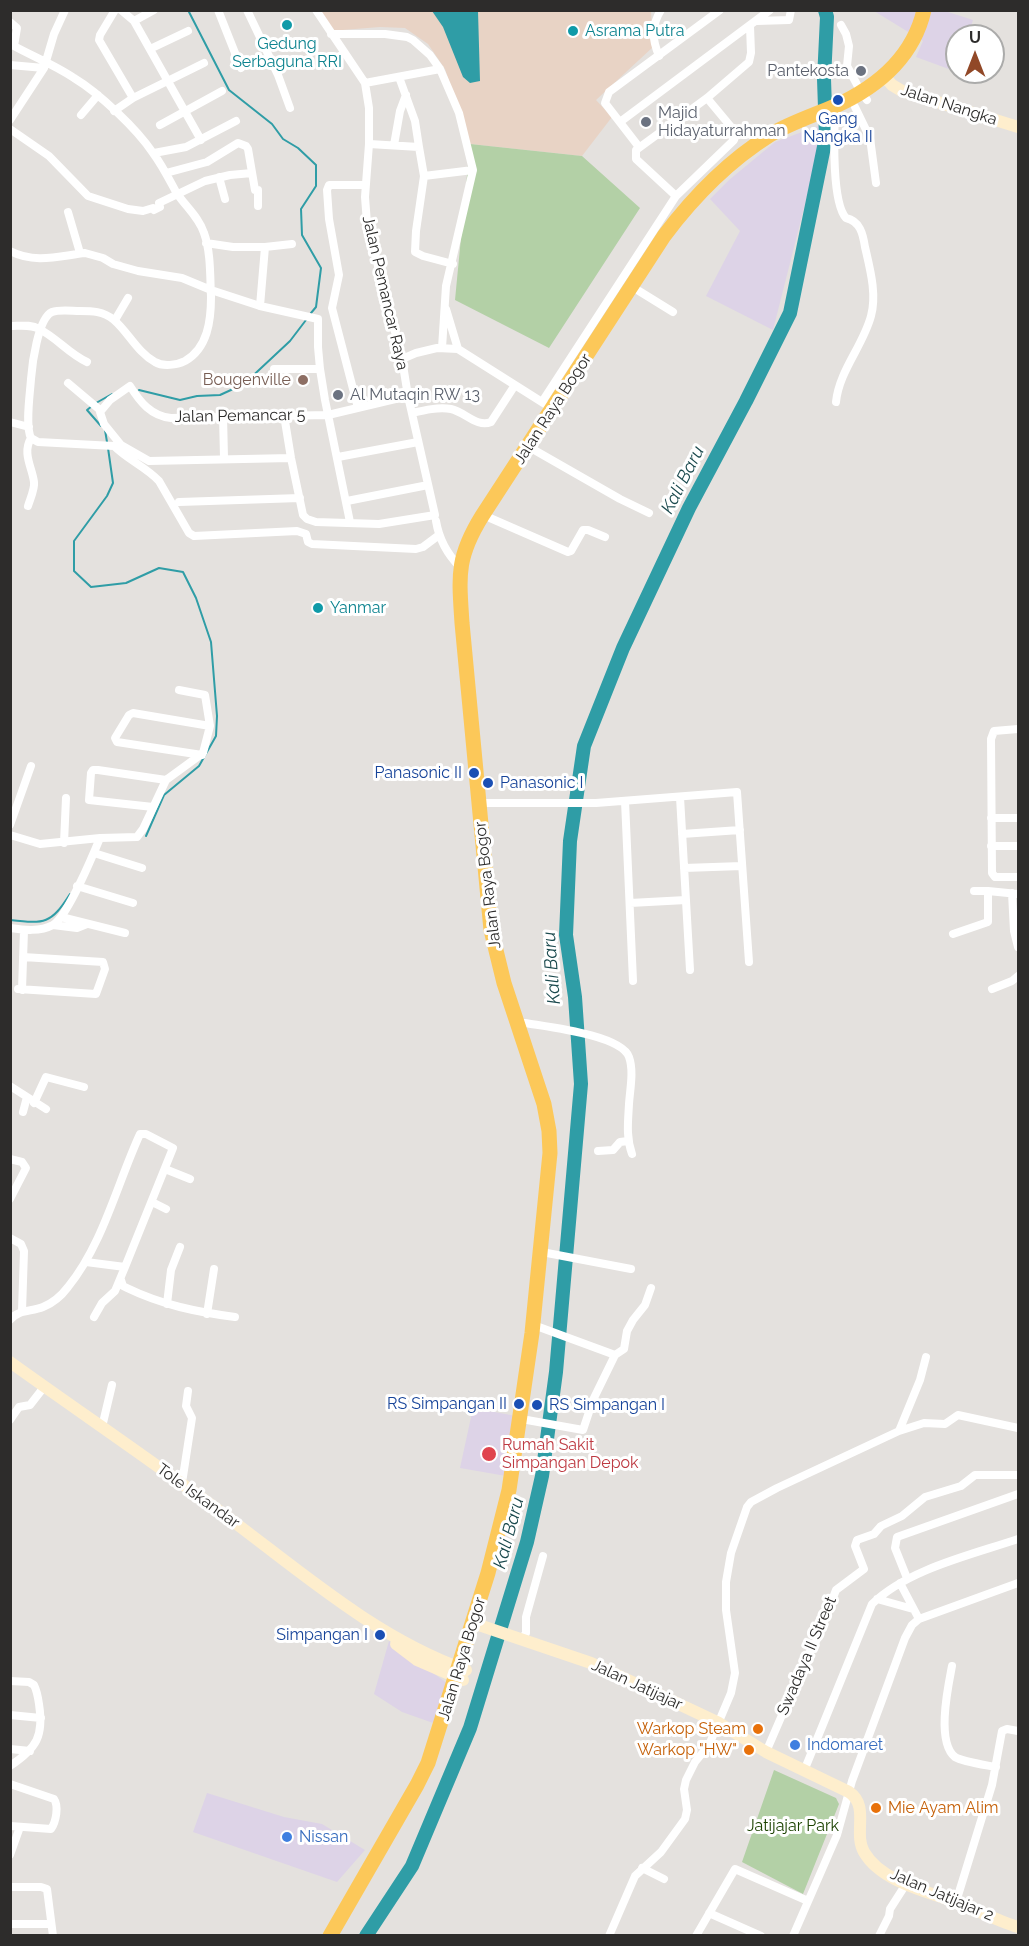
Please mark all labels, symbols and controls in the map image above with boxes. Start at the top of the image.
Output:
marker: Gedung Serbaguna RRI [280,18,294,32]
place label: Asrama Putra [585,21,684,41]
marker: Asrama Putra [566,24,580,38]
north arrow [945,24,1005,84]
text: U [969,28,981,47]
place label: Gedung Serbaguna RRI [232,34,342,72]
place label: Pantekosta [767,61,849,81]
marker: Pantekosta [854,64,868,78]
street label: Jalan Nangka [898,80,1000,130]
marker: Gang Nangka II [831,93,845,107]
place label: Majid Hidayaturrahman [658,103,786,141]
place label: Gang Nangka II [803,109,873,147]
marker: Majid Hidayaturrahman [639,115,653,129]
street label: Jalan Pemancar Raya [358,214,412,372]
street label: Jalan Raya Bogor [510,350,596,468]
place label: Bougenville [203,370,291,390]
marker: Bougenville [296,373,310,387]
place label: Al Mutaqin RW 13 [350,385,480,405]
marker: Al Mutaqin RW 13 [331,388,345,402]
street label: Jalan Pemancar 5 [175,405,305,427]
water label: Kali Baru [657,443,709,517]
place label: Yanmar [330,598,386,618]
marker: Yanmar [311,601,325,615]
place label: Panasonic II [375,763,462,783]
marker: Panasonic II [467,766,481,780]
place label: Panasonic I [500,773,584,793]
marker: Panasonic I [481,776,495,790]
street label: Jalan Raya Bogor [471,820,505,950]
water label: Kali Baru [539,931,565,1005]
place label: RS Simpangan II [387,1394,507,1414]
place label: RS Simpangan I [549,1395,665,1415]
marker: RS Simpangan II [512,1397,526,1411]
marker: RS Simpangan I [530,1398,544,1412]
place label: Rumah Sakit Simpangan Depok [502,1435,639,1473]
marker: Rumah Sakit Simpangan Depok [480,1445,498,1463]
street label: Tole Iskandar [153,1460,243,1532]
water label: Kali Baru [489,1495,529,1571]
street label: Swadaya II Street [773,1594,841,1718]
street label: Jalan Raya Bogor [434,1595,490,1723]
place label: Simpangan I [276,1625,368,1645]
marker: Simpangan I [373,1628,387,1642]
street label: Jalan Jatijajar [588,1656,686,1714]
place label: Warkop Steam [637,1719,746,1739]
marker: Warkop Steam [751,1722,765,1736]
place label: Indomaret [807,1735,883,1755]
marker: Indomaret [788,1738,802,1752]
place label: Warkop "HW" [637,1740,737,1760]
marker: Warkop "HW" [742,1743,756,1757]
place label: Mie Ayam Alim [888,1798,999,1818]
marker: Mie Ayam Alim [869,1801,883,1815]
park label: Jatijajar Park [747,1816,839,1836]
place label: Nissan [299,1827,348,1847]
marker: Nissan [280,1830,294,1844]
street label: Jalan Jatijajar 2 [887,1865,997,1925]

